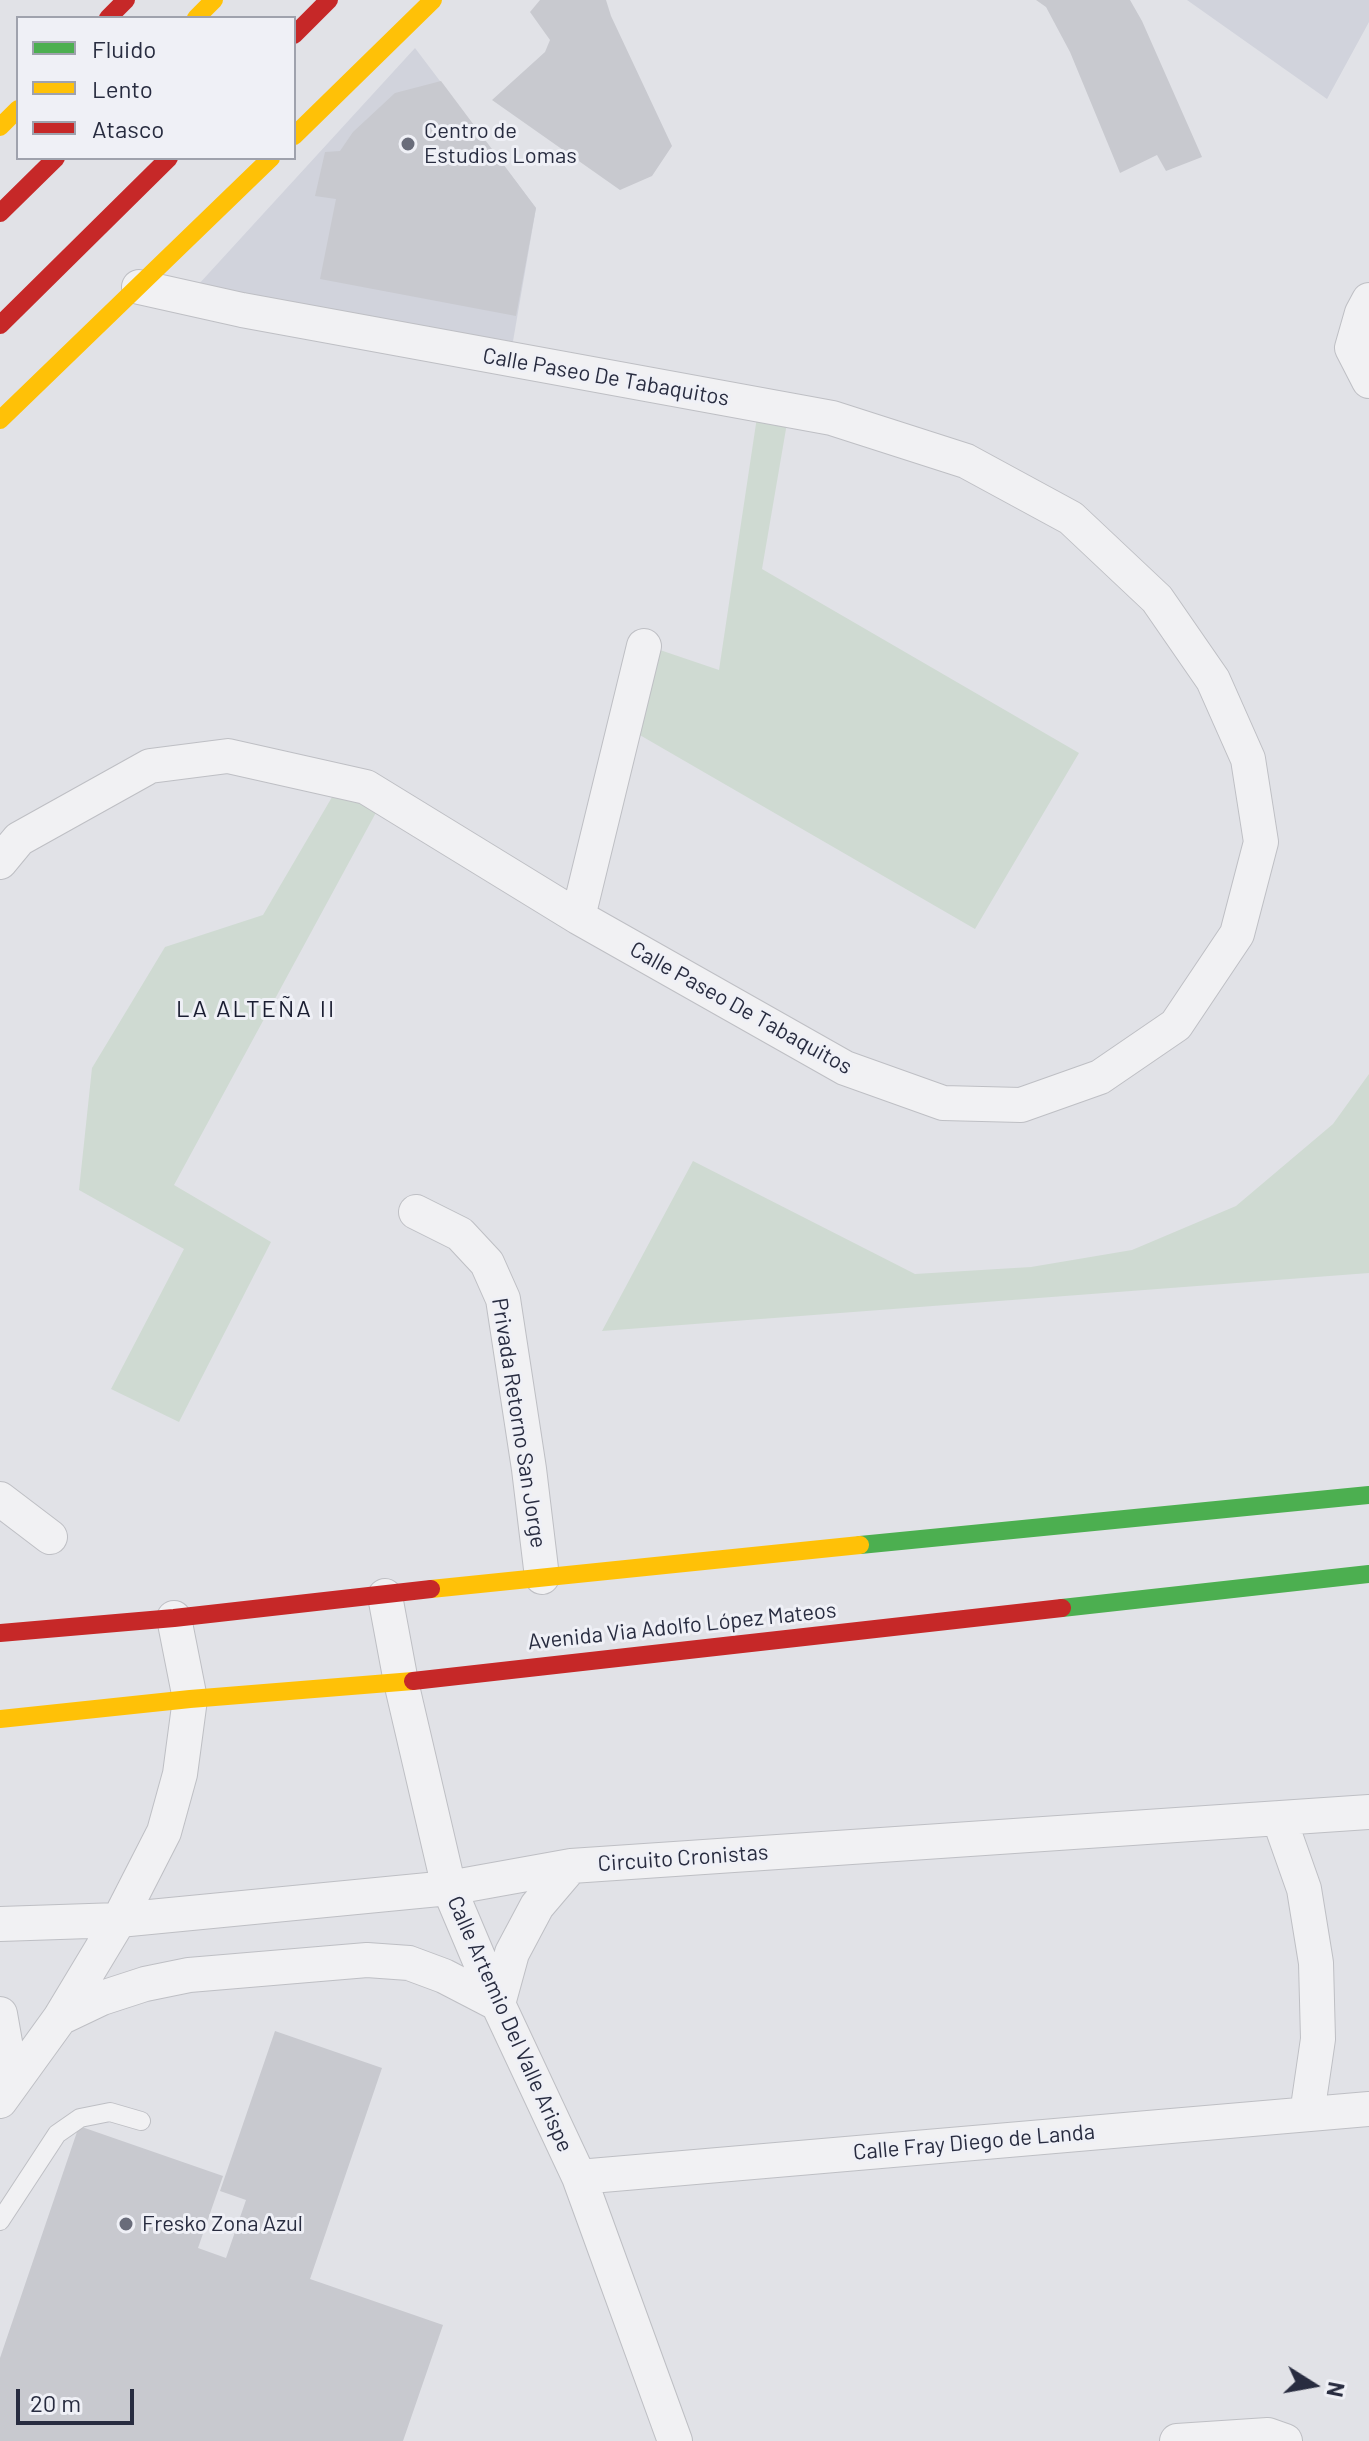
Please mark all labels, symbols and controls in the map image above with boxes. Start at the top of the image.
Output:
legend [16,16,296,160]
text: Fluido [92,34,156,63]
text: Lento [92,74,153,103]
text: Atasco [92,114,164,143]
place label: Centro de Estudios Lomas [424,118,577,170]
marker: Centro de Estudios Lomas [399,135,417,153]
street label: Calle Paseo De Tabaquitos [481,342,731,412]
street label: Calle Paseo De Tabaquitos [625,936,857,1080]
district label: LA ALTEÑA II [176,995,336,1023]
street label: Privada Retorno San Jorge [486,1296,552,1550]
street label: Avenida Via Adolfo López Mateos [526,1597,838,1655]
street label: Circuito Cronistas [597,1839,769,1877]
street label: Calle Artemio Del Valle Arispe [442,1892,578,2156]
street label: Calle Fray Diego de Landa [852,2118,1096,2166]
place label: Fresko Zona Azul [142,2211,303,2237]
marker: Fresko Zona Azul [117,2215,135,2233]
north arrow [1273,2345,1353,2425]
scale bar [20,2373,138,2423]
text: N [1322,2380,1351,2399]
text: 20 m [30,2388,81,2417]

